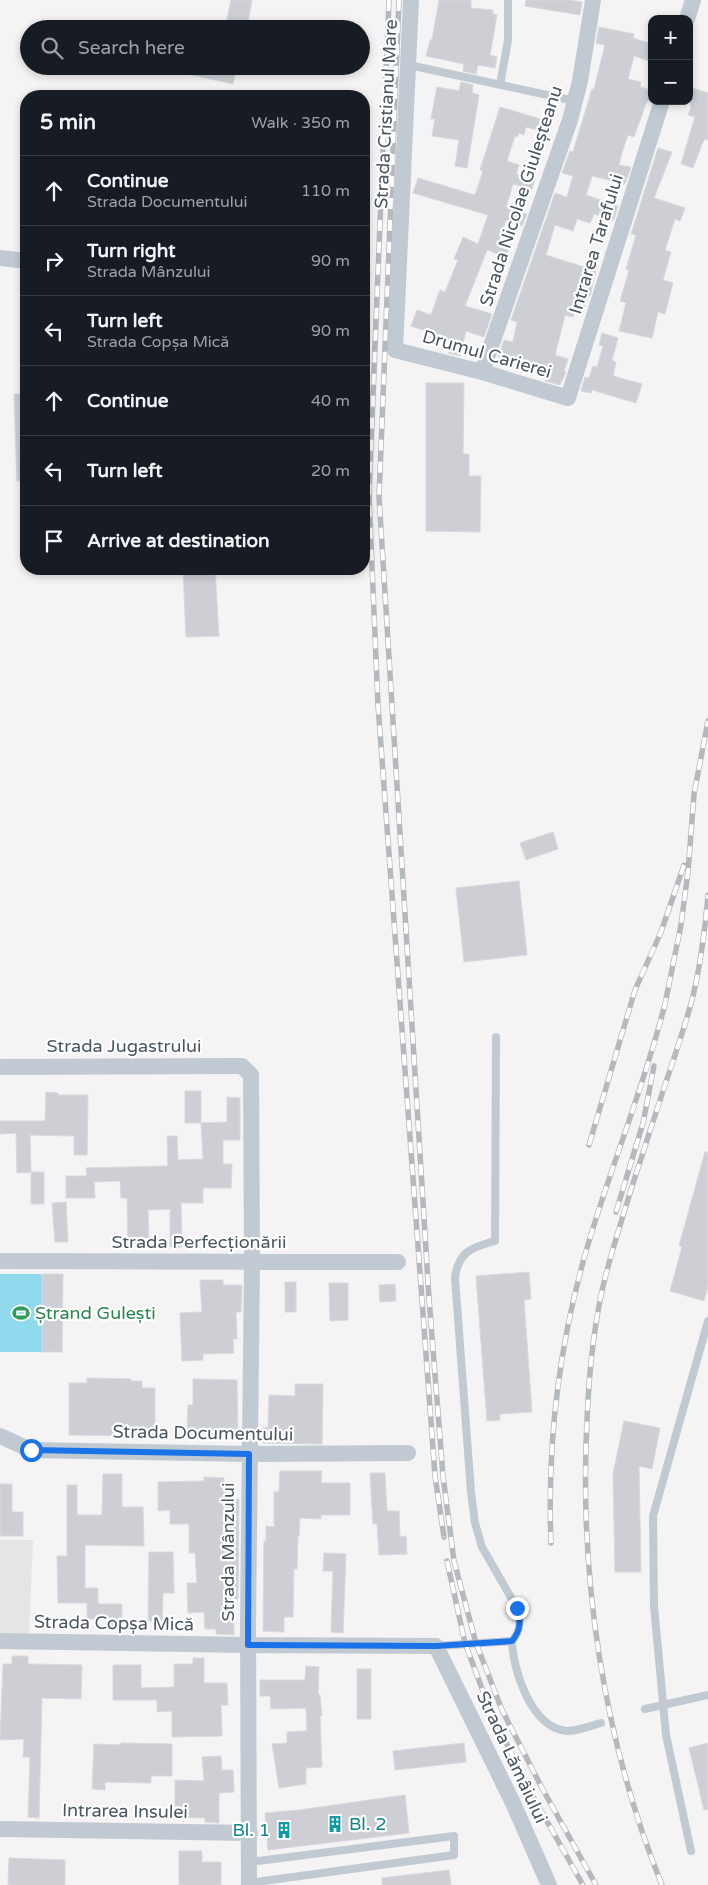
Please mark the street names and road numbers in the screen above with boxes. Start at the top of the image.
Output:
street label: Strada Cristianul Mare [370,19,402,209]
street label: Strada Nicolae Giuleșteanu [475,83,567,309]
street label: Intrarea Tarafului [564,171,628,317]
street label: Drumul Carierei [420,325,554,383]
street label: Strada Jugastrului [47,1035,201,1057]
street label: Strada Perfecționării [111,1231,287,1253]
street label: Strada Documentului [113,1420,293,1446]
street label: Strada Mânzului [217,1482,239,1622]
street label: Strada Copșa Mică [34,1611,194,1635]
street label: Strada Lămâiului [472,1687,552,1827]
street label: Intrarea Insulei [62,1799,188,1823]

